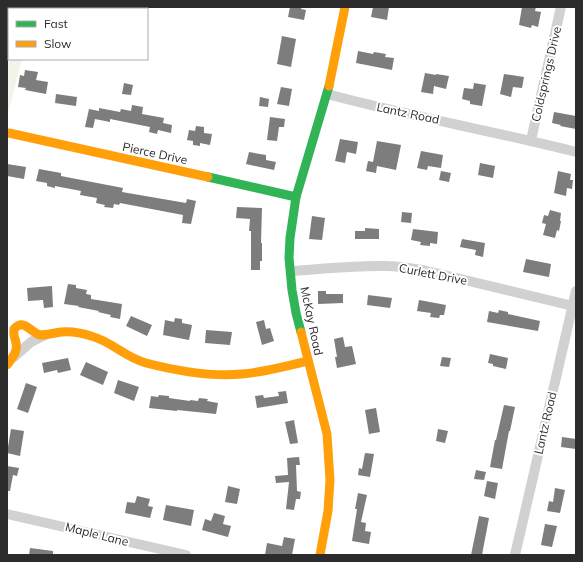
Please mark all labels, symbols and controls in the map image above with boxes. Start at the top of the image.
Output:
legend [8,8,148,60]
text: Fast [44,16,68,31]
street label: Coldsprings Drive [528,25,564,123]
text: Slow [44,36,72,51]
street label: Lantz Road [375,99,441,127]
street label: Pierce Drive [121,139,189,167]
street label: Curlett Drive [398,260,468,288]
street label: McKay Road [297,285,327,357]
street label: Lantz Road [531,390,559,456]
street label: Maple Lane [64,519,130,549]

